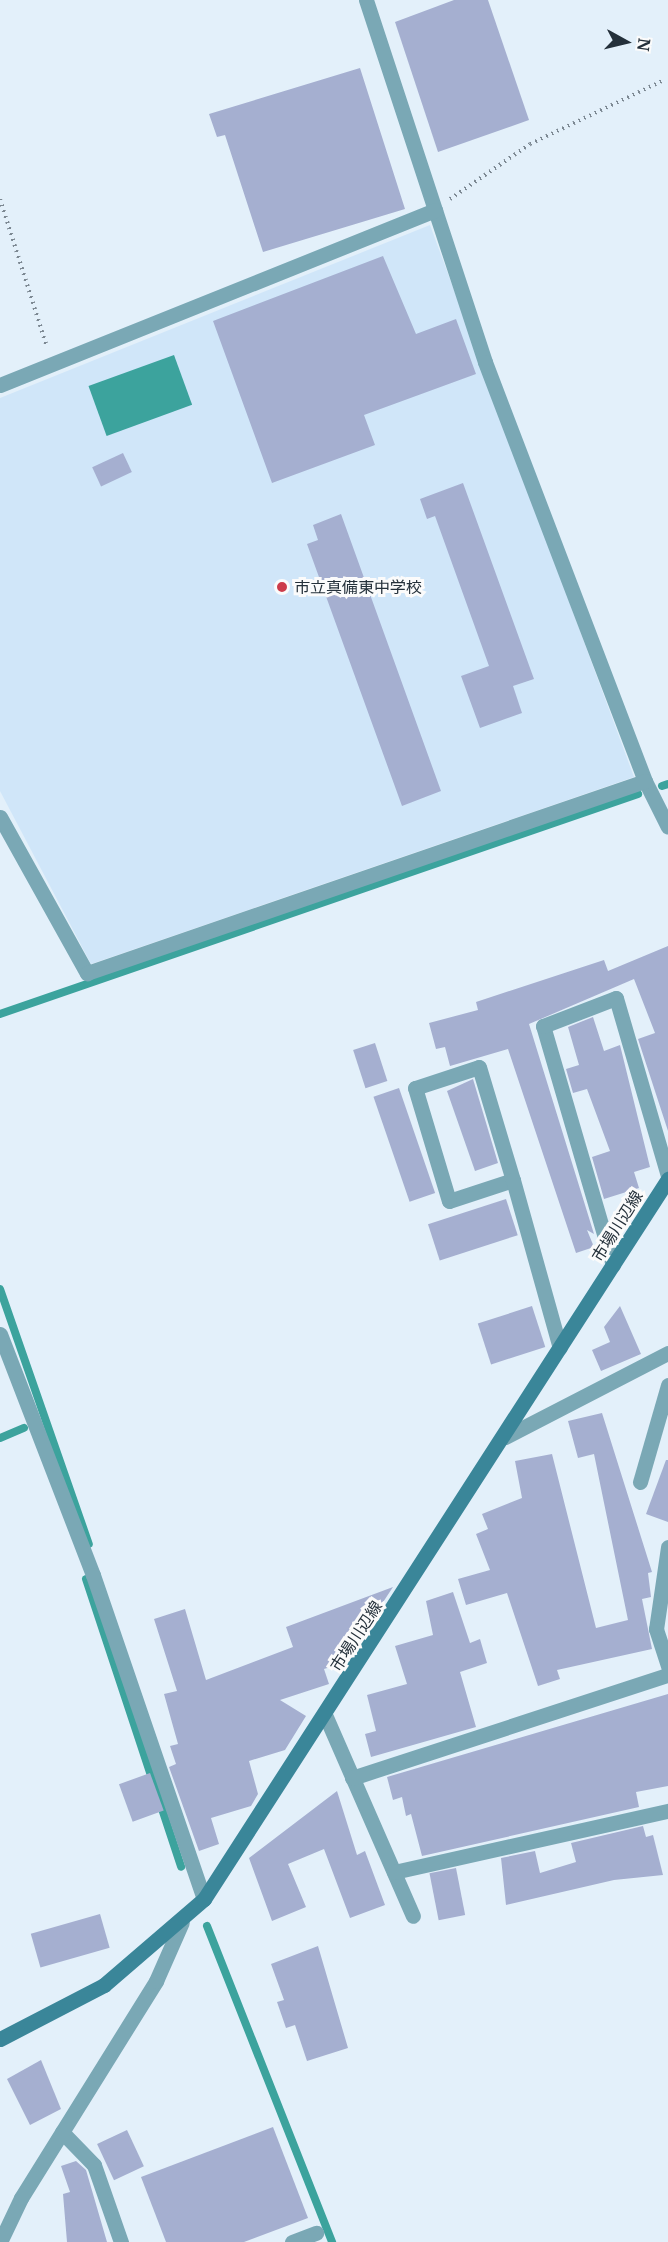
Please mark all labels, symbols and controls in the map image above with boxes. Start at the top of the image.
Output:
north arrow [596,12,656,72]
text: N [633,37,655,52]
place label: 市立真備東中学校 [294,577,422,597]
marker: 市立真備東中学校 [275,580,289,594]
street label: 市場川辺線 [588,1187,646,1265]
street label: 市場川辺線 [326,1597,386,1675]

